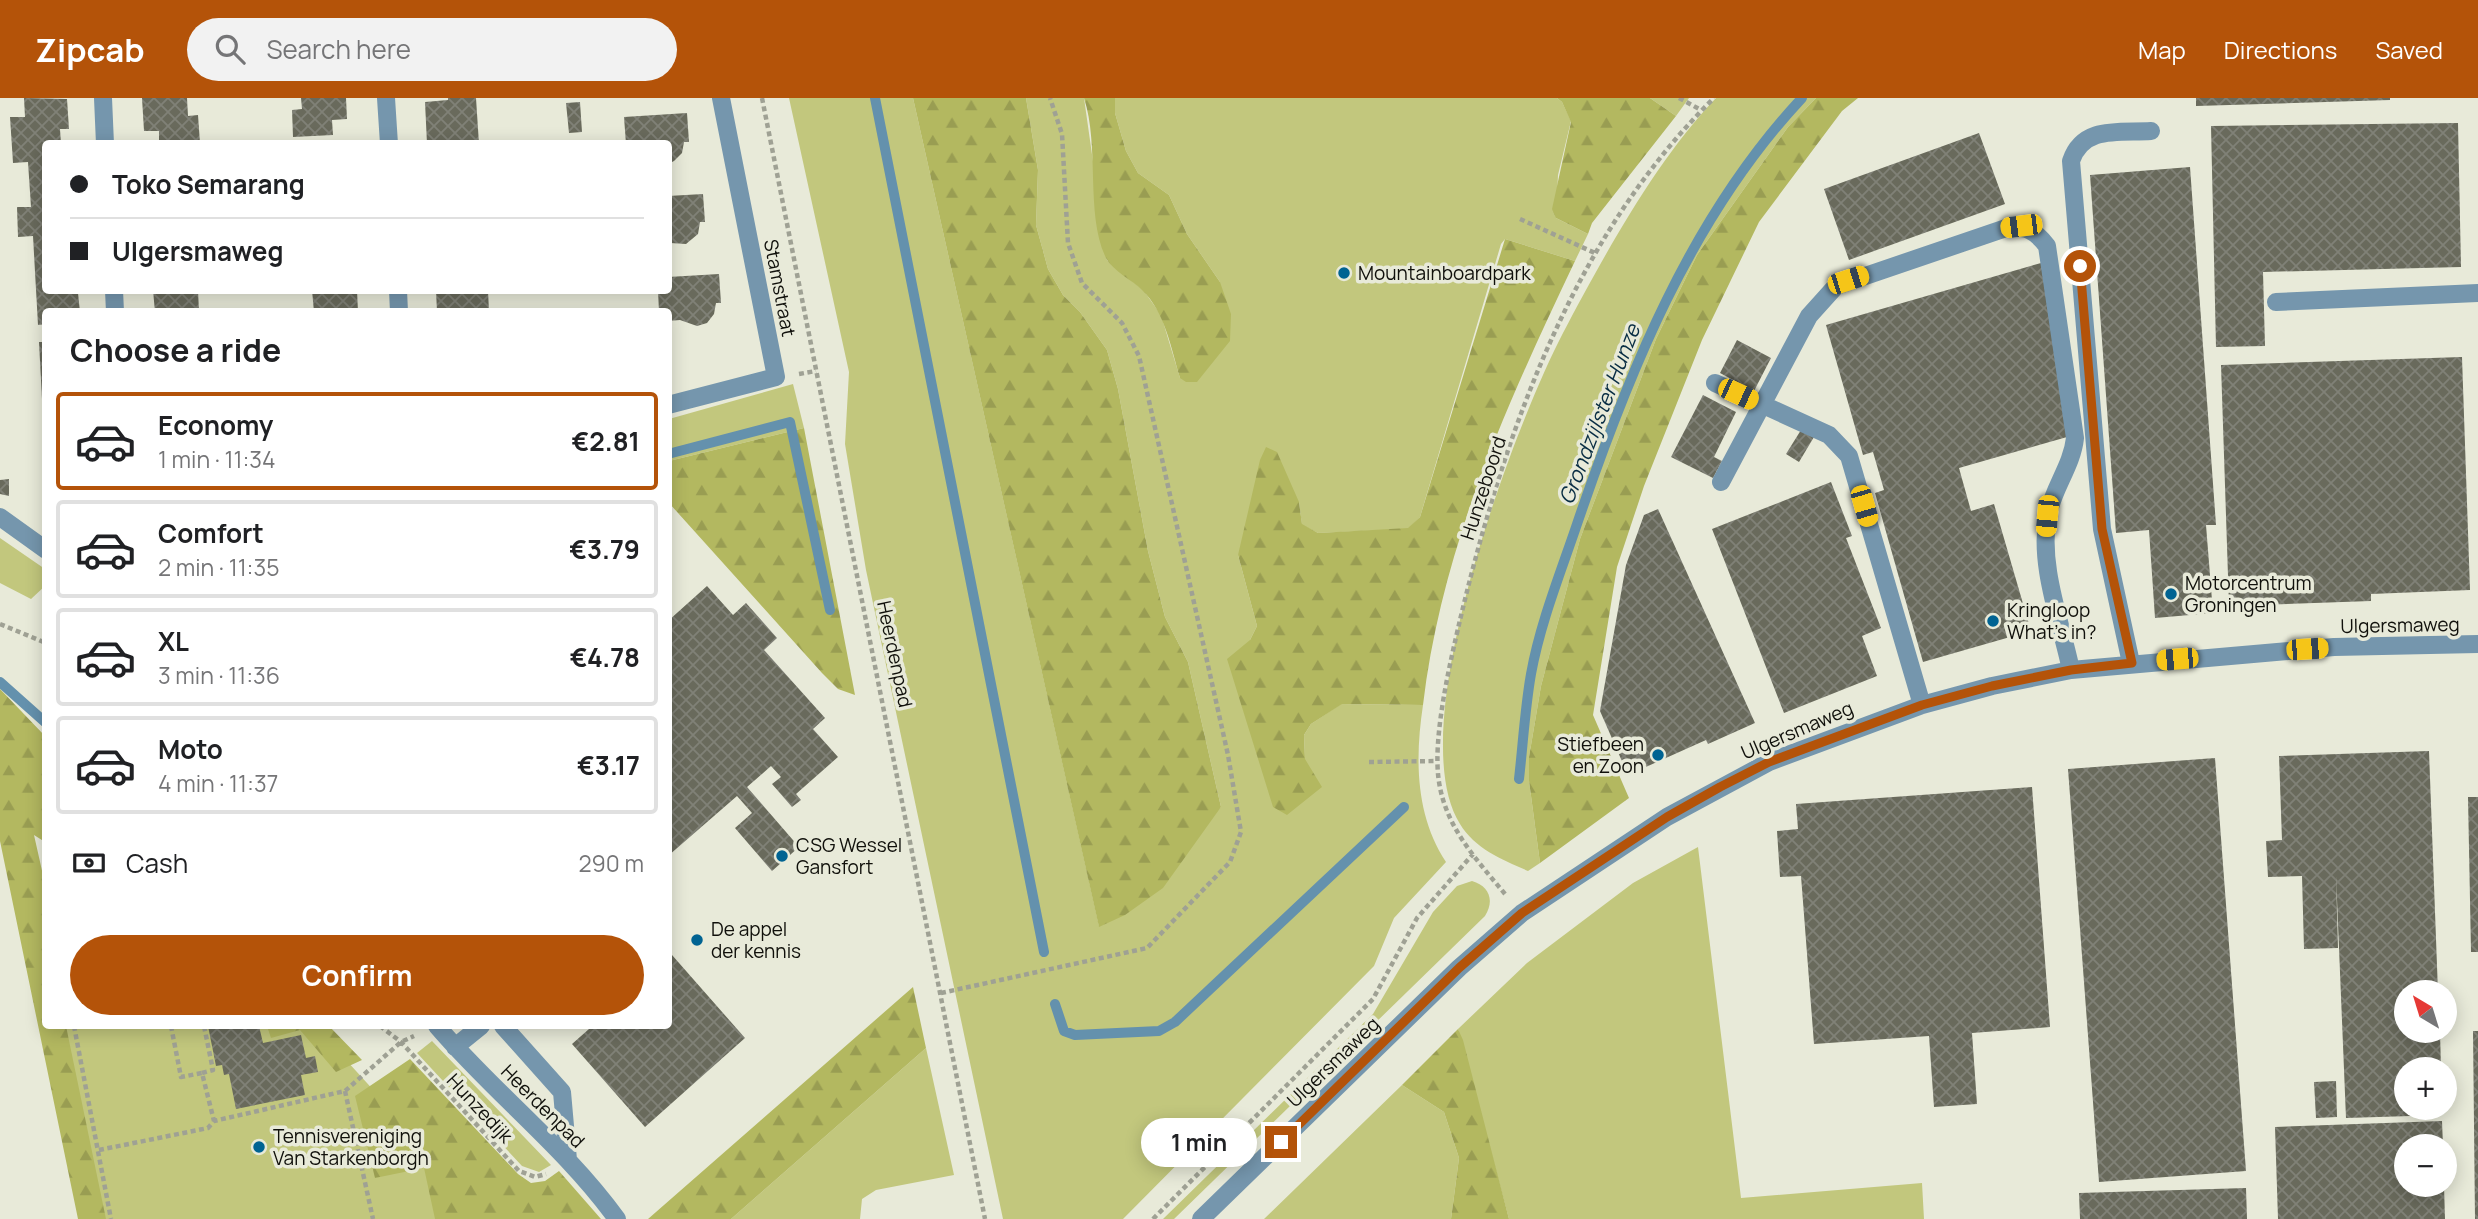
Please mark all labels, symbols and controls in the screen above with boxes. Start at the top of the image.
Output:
search box [187,18,677,81]
text: Zipcab [35,27,145,72]
icon: search [211,30,249,68]
text: Search here [267,31,411,67]
text: Map [2138,33,2186,66]
text: Directions [2224,33,2337,66]
text: Saved [2375,33,2443,66]
text: Toko Semarang [112,166,305,202]
car [1999,213,2044,239]
text: Ulgersmaweg [112,233,283,269]
street label: Stamstraat [758,237,802,339]
route start [2064,250,2096,282]
place label: Mountainboardpark [1358,260,1531,286]
car [1825,264,1872,296]
marker: Mountainboardpark [1336,265,1352,281]
water label: Grondzijlster Hunze [1552,318,1647,508]
text: Choose a ride [70,328,281,372]
car [1715,376,1762,412]
text: Economy [158,407,273,443]
icon: car [74,410,137,473]
text: €2.81 [572,423,640,459]
street label: Hunzeboord [1454,433,1512,543]
text: 1 min · 11:34 [158,443,276,475]
car [1849,483,1880,529]
car [2035,494,2060,538]
text: Comfort [158,515,264,551]
icon: car [74,518,137,581]
text: €3.79 [569,531,640,567]
text: 2 min · 11:35 [158,551,279,583]
place label: Motorcentrum Groningen [2185,570,2312,618]
marker: Motorcentrum Groningen [2163,586,2179,602]
place label: Kringloop What's in? [2007,597,2096,645]
street label: Heerdenpad [871,598,919,710]
street label: Ulgersmaweg [2340,611,2460,639]
marker: Kringloop What's in? [1985,613,2001,629]
text: XL [158,623,189,659]
icon: car [74,626,137,689]
car [2286,637,2329,661]
text: €4.78 [570,639,640,675]
car [2156,647,2199,671]
text: 3 min · 11:36 [158,659,280,691]
street label: Ulgersmaweg [1737,695,1857,765]
text: Moto [158,731,223,767]
place label: Stiefbeen en Zoon [1557,731,1644,779]
icon: car [74,734,137,797]
text: €3.17 [577,747,640,783]
marker: Stiefbeen en Zoon [1650,747,1666,763]
text: 4 min · 11:37 [158,767,278,799]
place label: CSG Wessel Gansfort [796,832,902,880]
icon: cash [70,844,108,882]
text: Cash [126,845,188,881]
text: 290 m [578,847,644,879]
marker: CSG Wessel Gansfort [774,848,790,864]
place label: De appel der kennis [711,916,801,964]
marker: De appel der kennis [689,932,705,948]
button: Confirm [70,935,644,1015]
north arrow [2394,980,2457,1043]
map controls [2394,980,2457,1197]
street label: Ulgersmaweg [1281,1011,1385,1113]
button: + [2394,1057,2457,1120]
street label: Heerdenpad [496,1059,590,1153]
street label: Hunzedijk [441,1068,519,1149]
callout: 1 min [1141,1118,1256,1166]
place label: Tennisvereniging Van Starkenborgh [273,1123,429,1171]
text: 1 min [1171,1126,1227,1158]
route end [1265,1126,1297,1158]
button: − [2394,1134,2457,1197]
marker: Tennisvereniging Van Starkenborgh [251,1139,267,1155]

